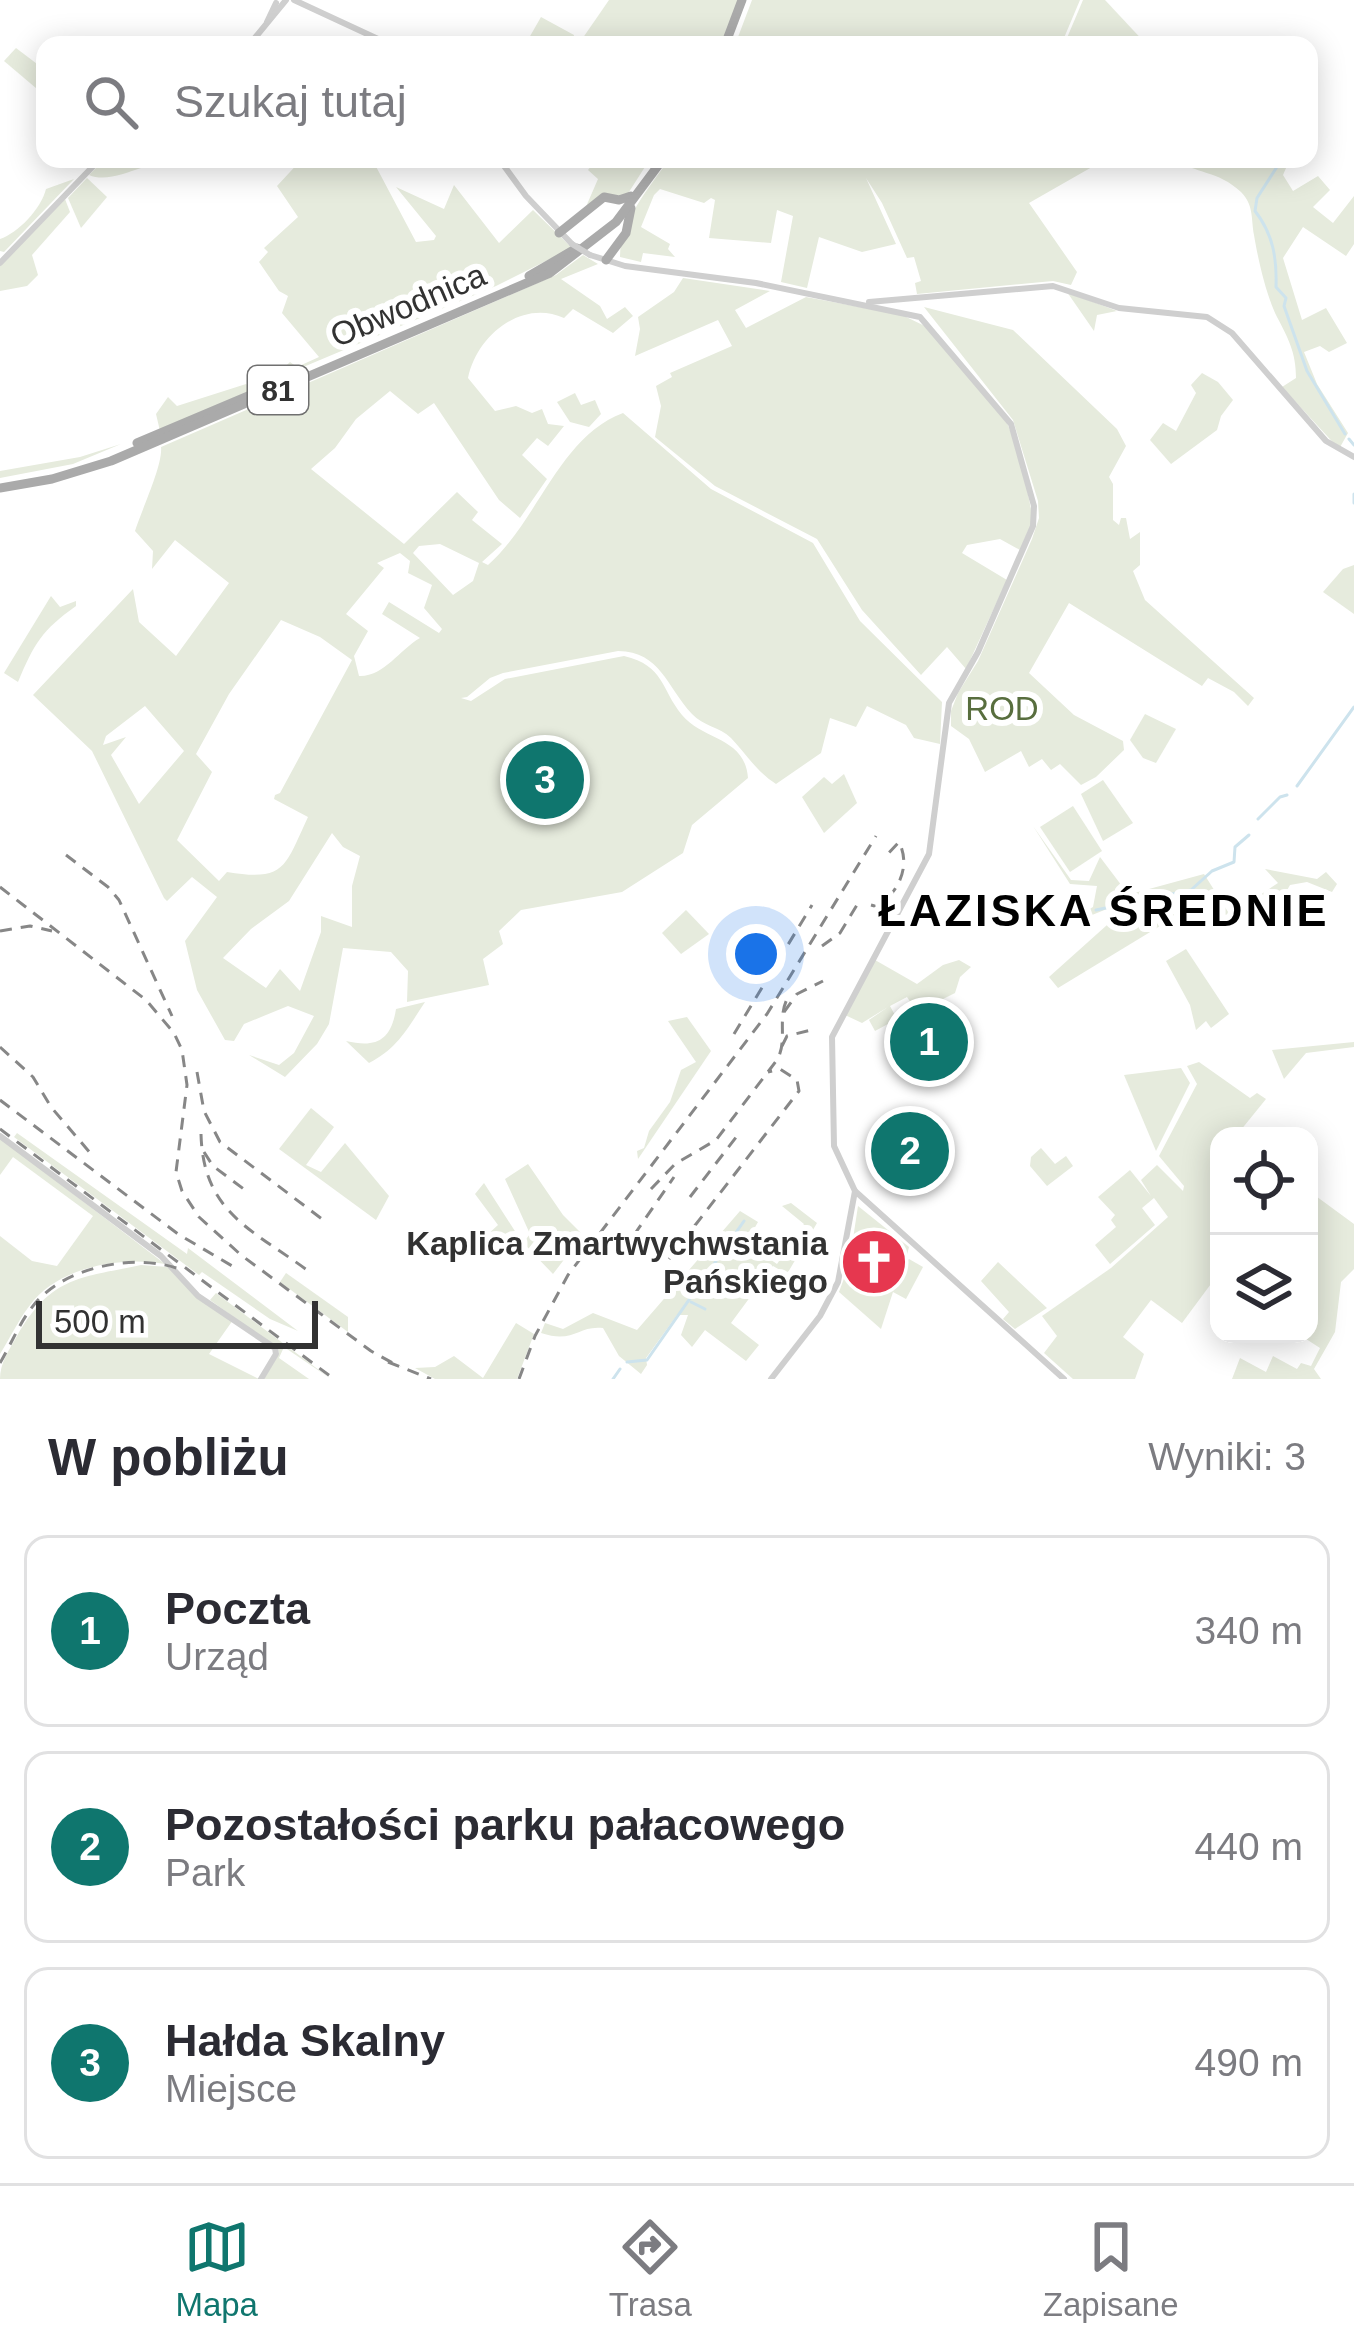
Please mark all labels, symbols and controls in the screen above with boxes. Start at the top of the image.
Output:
search box [36,36,1318,168]
icon: search [78,69,144,135]
text: Szukaj tutaj [174,76,407,127]
street label: Obwodnica [325,255,492,354]
road number: 81 [248,366,308,414]
park label: ROD [965,690,1039,727]
pin: 3 [506,735,584,825]
district label: ŁAZISKA ŚREDNIE [879,885,1329,936]
your location [726,924,786,984]
pin: 1 [890,997,968,1087]
pin: 2 [871,1106,949,1196]
map controls [1210,1127,1318,1343]
button: locate [1210,1127,1318,1235]
place label: Kaplica Zmartwychwstania Pańskiego [406,1225,829,1300]
church icon: Kaplica Zmartwychwstania Pańskiego [839,1227,909,1297]
button: layers [1210,1235,1318,1343]
scale bar [36,1295,318,1348]
text: 500 m [54,1303,146,1340]
text: W pobliżu [48,1429,289,1486]
text: Wyniki: 3 [1148,1435,1306,1478]
text: Poczta [165,1583,310,1634]
text: 1 [79,1609,101,1652]
text: 340 m [1195,1609,1303,1652]
text: Urząd [165,1635,269,1678]
text: Pozostałości parku pałacowego [165,1799,845,1850]
text: 2 [79,1825,101,1868]
text: 440 m [1195,1825,1303,1868]
text: Park [165,1851,245,1894]
text: Hałda Skalny [165,2015,445,2066]
text: 3 [79,2041,101,2084]
text: 490 m [1195,2041,1303,2084]
text: Miejsce [165,2067,297,2110]
tab: Mapa [175,2214,258,2324]
tab: Trasa [609,2214,692,2324]
tab: Zapisane [1043,2214,1179,2324]

